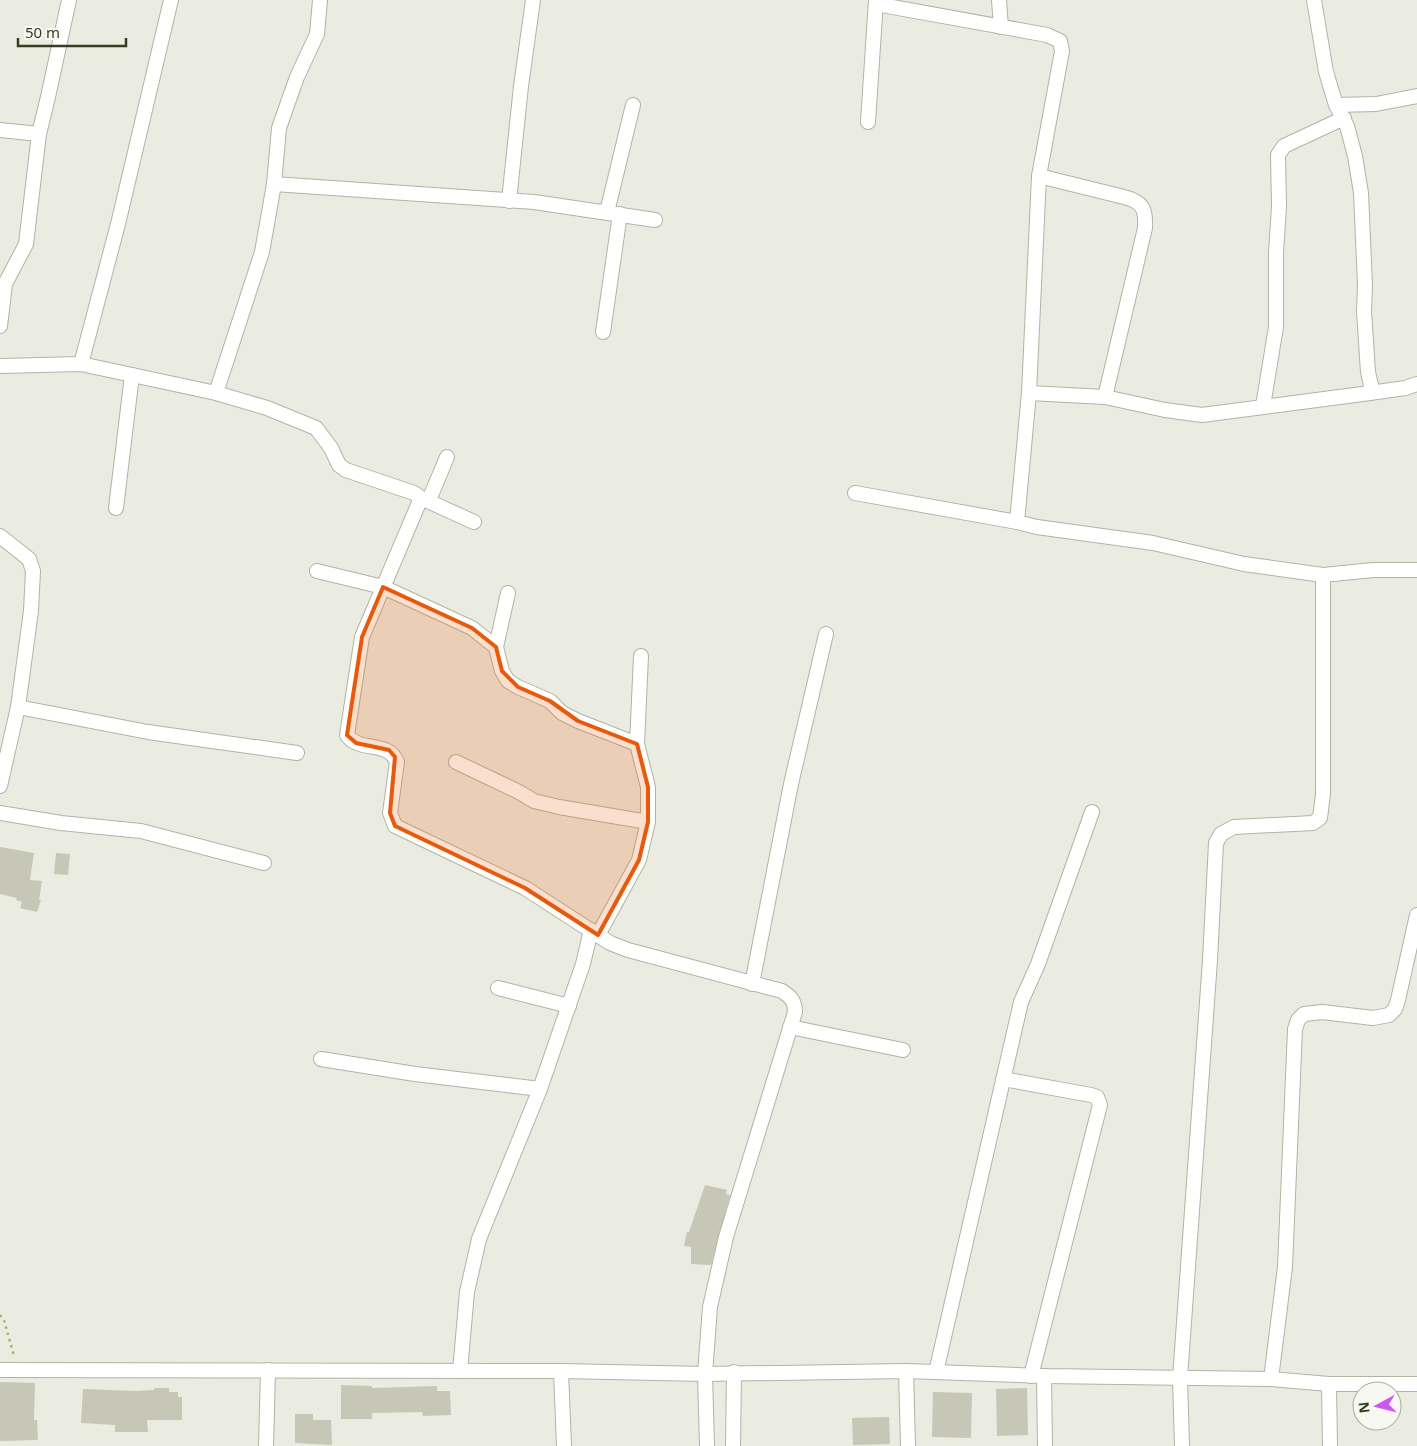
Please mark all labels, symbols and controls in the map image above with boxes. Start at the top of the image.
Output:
scale bar [18,15,125,47]
text: 50 m [25,22,60,42]
north arrow [1352,1381,1402,1431]
text: N [1353,1401,1374,1414]

